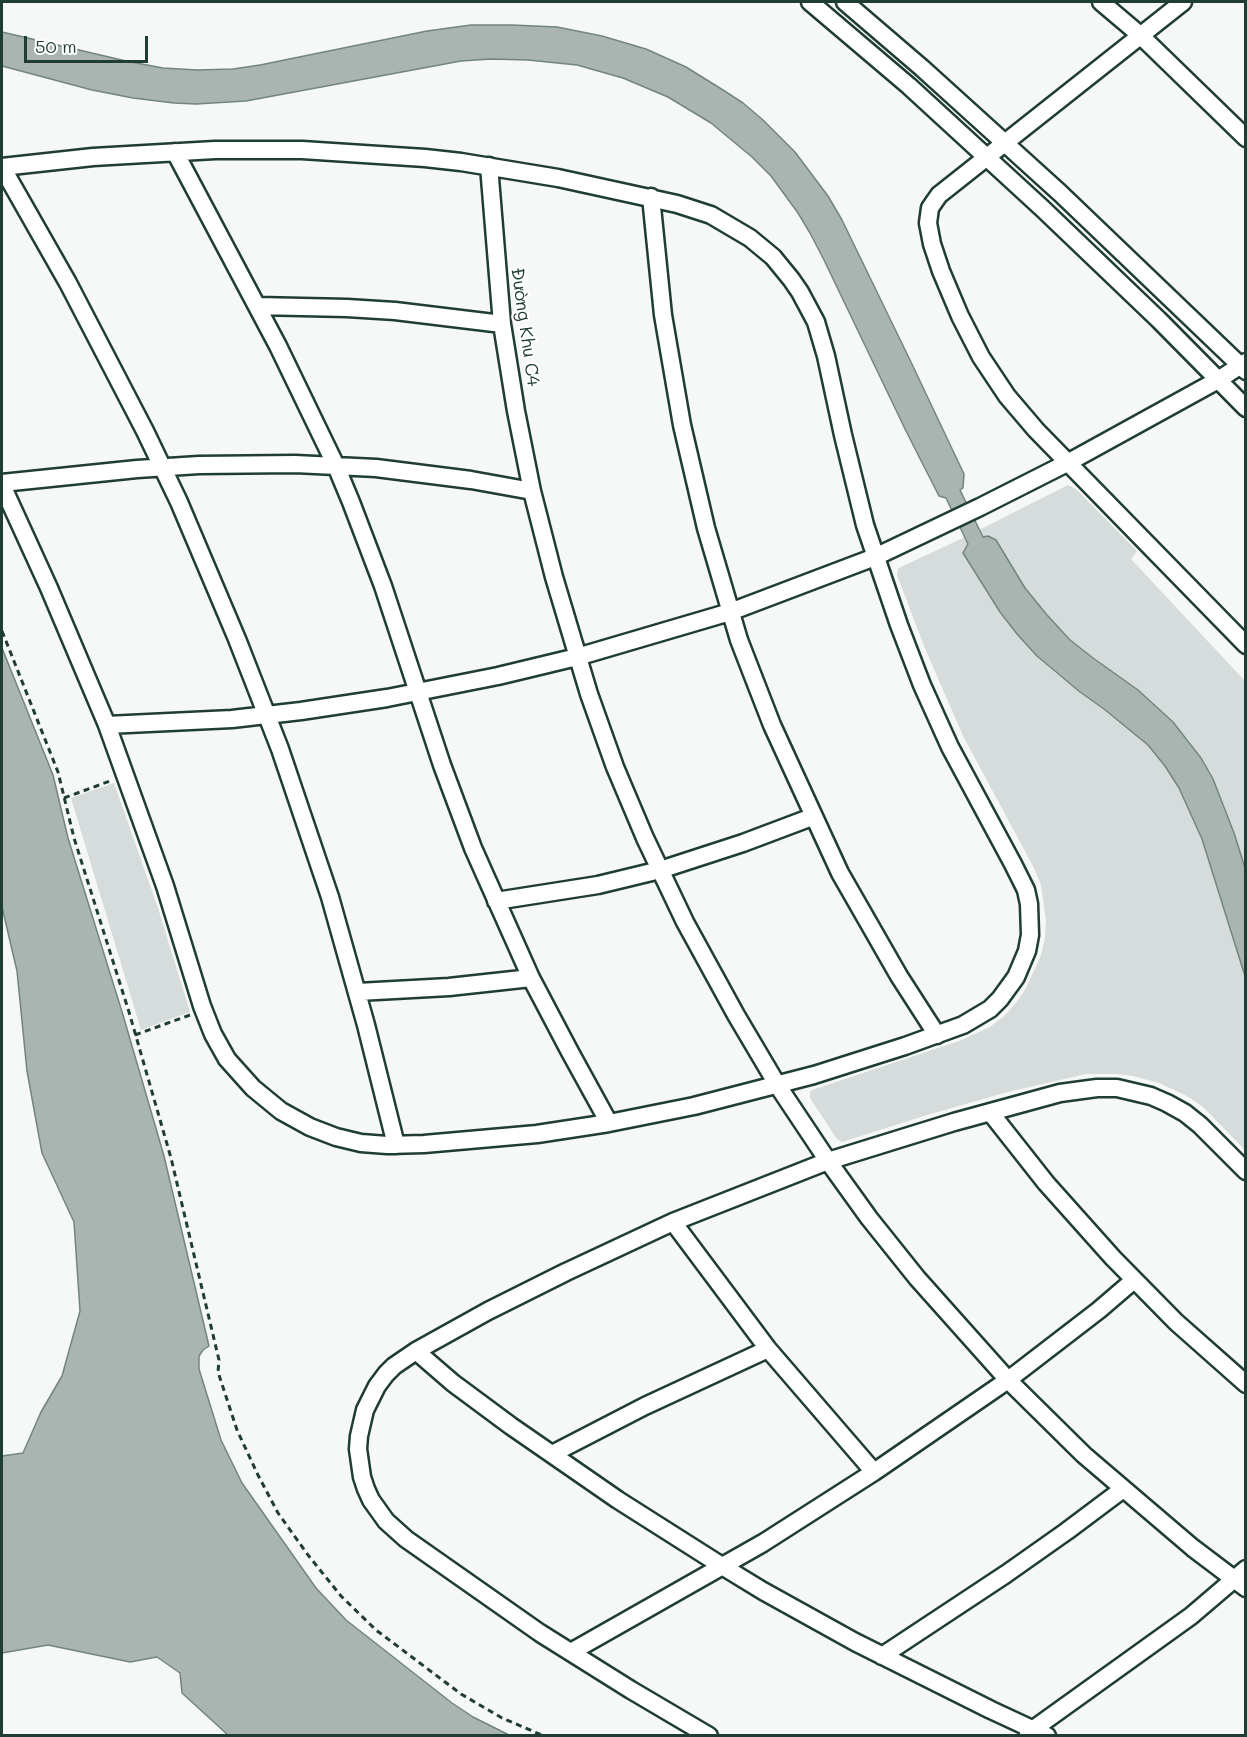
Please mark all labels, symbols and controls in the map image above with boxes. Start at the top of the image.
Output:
scale bar [27,24,152,62]
text: 50 m [35,34,77,58]
street label: Đường Khu C4 [506,266,544,388]

